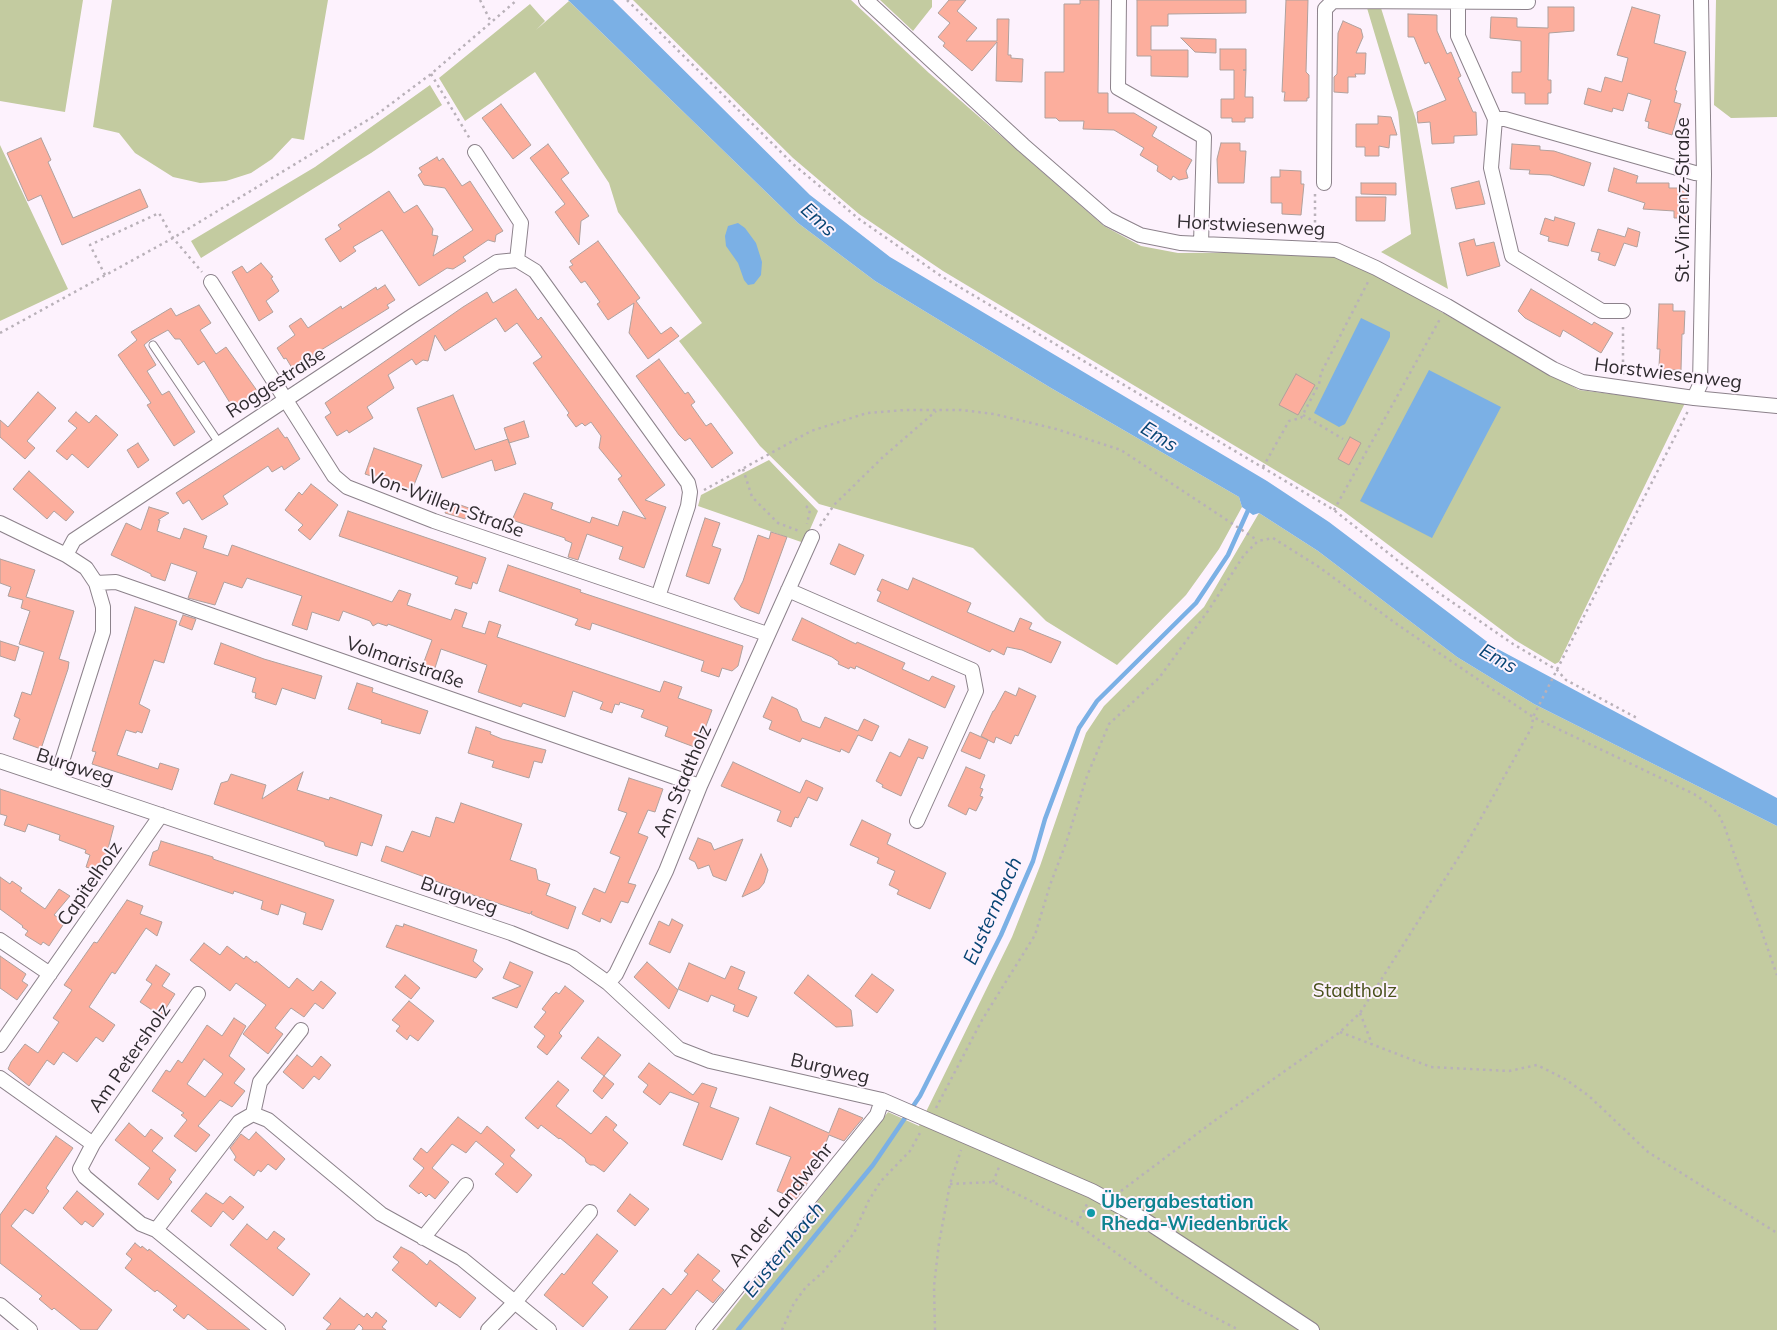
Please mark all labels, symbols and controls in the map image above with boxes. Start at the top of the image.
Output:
street label: St.-Vinzenz-Straße [1672,117,1694,283]
water label: Ems [795,198,841,242]
street label: Horstwiesenweg [1176,211,1326,241]
street label: Roggestraße [222,343,330,423]
street label: Horstwiesenweg [1593,354,1743,394]
water label: Ems [1136,416,1182,458]
street label: Von-Willen-Straße [365,465,527,543]
street label: Volmaristraße [343,632,467,694]
water label: Ems [1475,639,1521,679]
street label: Am Stadtholz [649,721,717,841]
street label: Burgweg [33,744,117,790]
street label: Capitelholz [53,837,127,931]
water label: Eusternbach [959,853,1027,969]
street label: Burgweg [417,872,501,920]
park label: Stadtholz [1313,980,1397,1002]
street label: Am Petersholz [84,999,176,1117]
street label: Burgweg [788,1049,872,1089]
street label: An der Landwehr [724,1138,838,1272]
place label: Übergabestation Rheda-Wiedenbrück [1101,1191,1288,1235]
water label: Eusternbach [738,1198,830,1302]
marker: Übergabestation Rheda-Wiedenbrück [1085,1207,1097,1219]

